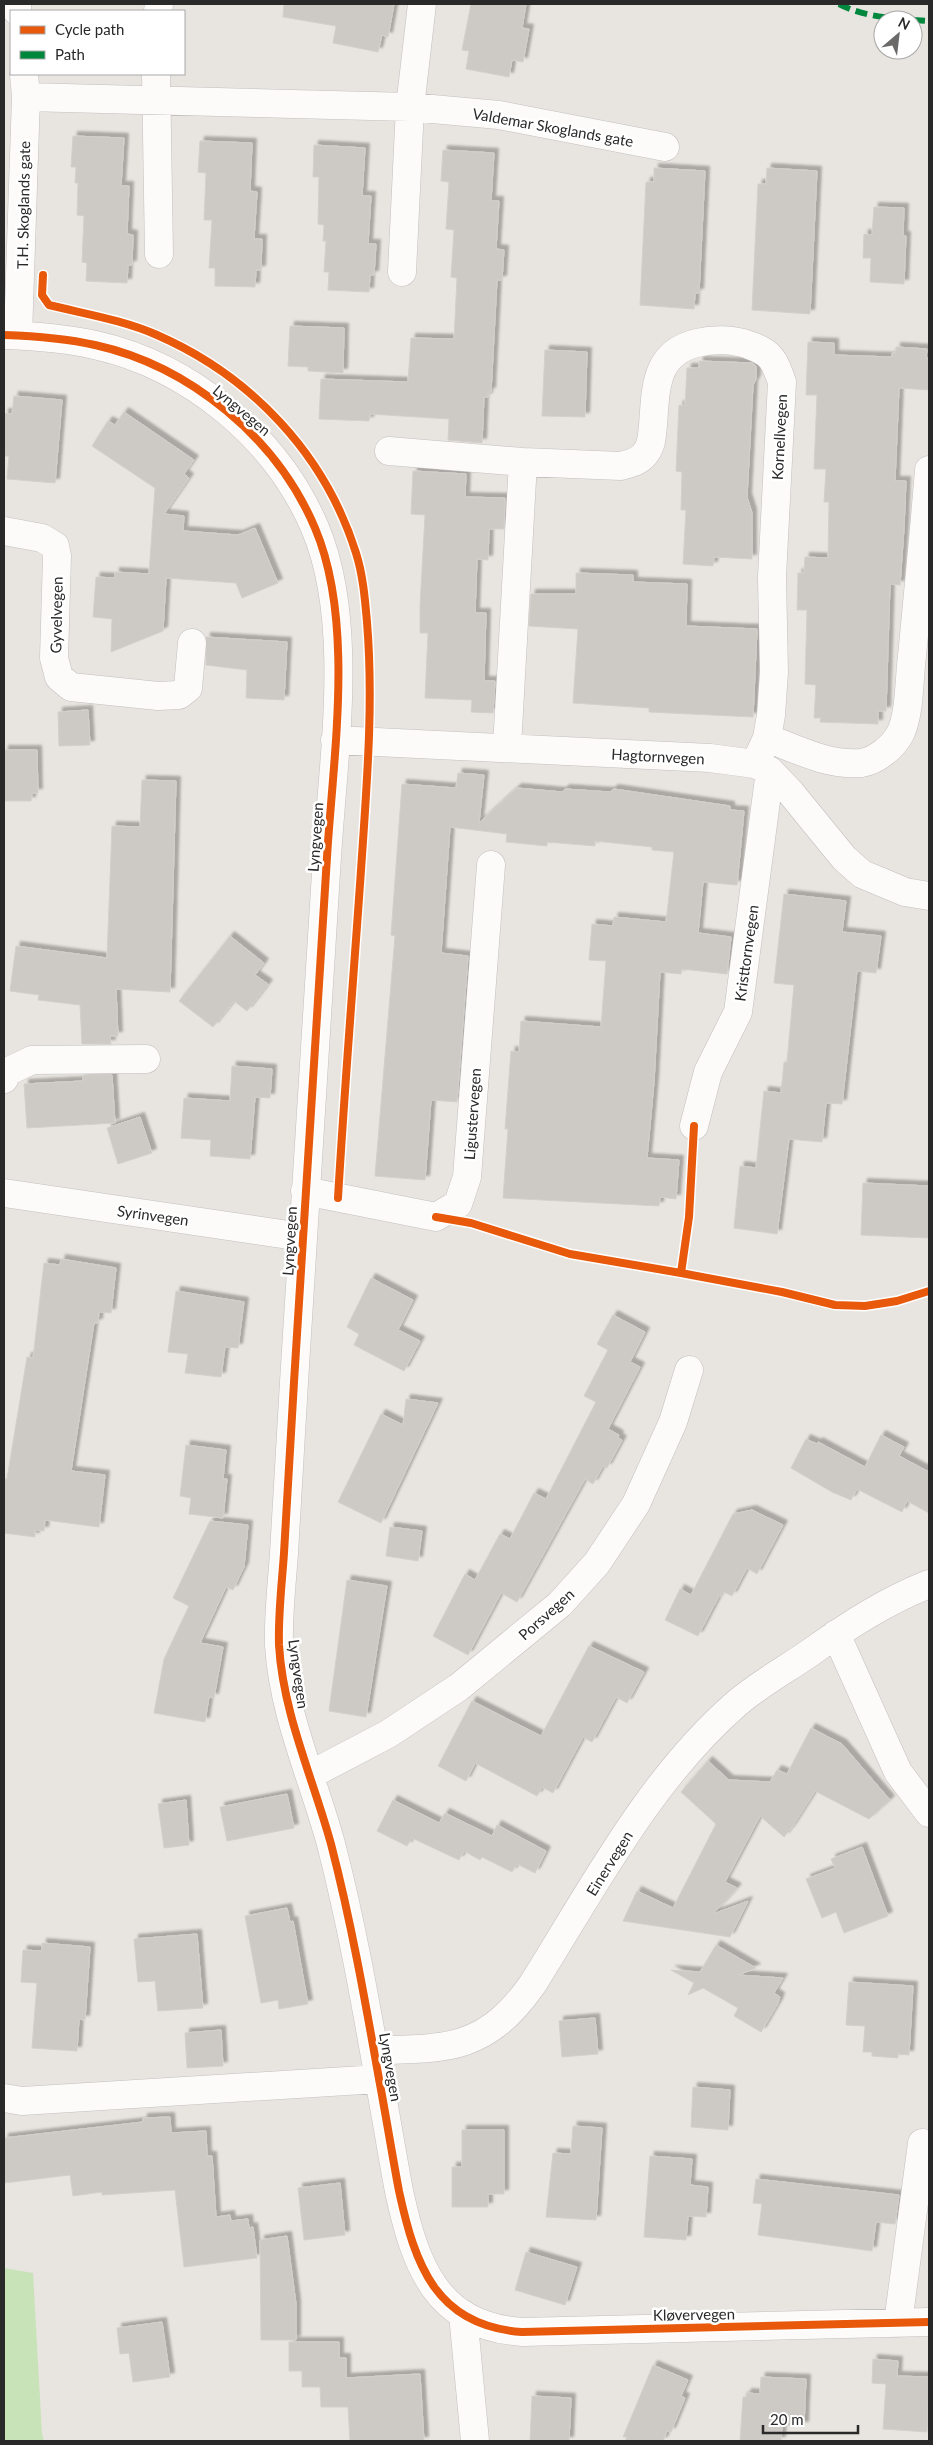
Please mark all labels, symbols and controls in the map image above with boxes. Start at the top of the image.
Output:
legend [10,10,185,75]
north arrow [873,10,923,60]
text: N [896,13,913,33]
text: Cycle path [55,20,124,38]
text: Path [55,45,85,63]
street label: Valdemar Skoglands gate [471,104,635,150]
street label: T.H. Skoglands gate [13,141,33,269]
street label: Lyngvegen [210,381,274,439]
street label: Kornellvegen [768,394,790,480]
street label: Gyvelvegen [46,576,66,654]
street label: Hagtornvegen [611,745,705,767]
street label: Lyngvegen [304,802,326,872]
street label: Kristtornvegen [730,904,762,1002]
street label: Ligustervegen [460,1067,484,1161]
street label: Syrinvegen [116,1201,190,1229]
street label: Lyngvegen [278,1206,300,1276]
street label: Porsvegen [515,1584,577,1644]
street label: Lyngvegen [285,1638,313,1710]
street label: Einervegen [582,1827,636,1899]
street label: Lyngvegen [376,2031,406,2103]
street label: Kløvervegen [653,2304,735,2324]
scale bar [763,2402,858,2434]
text: 20 m [770,2410,804,2428]

